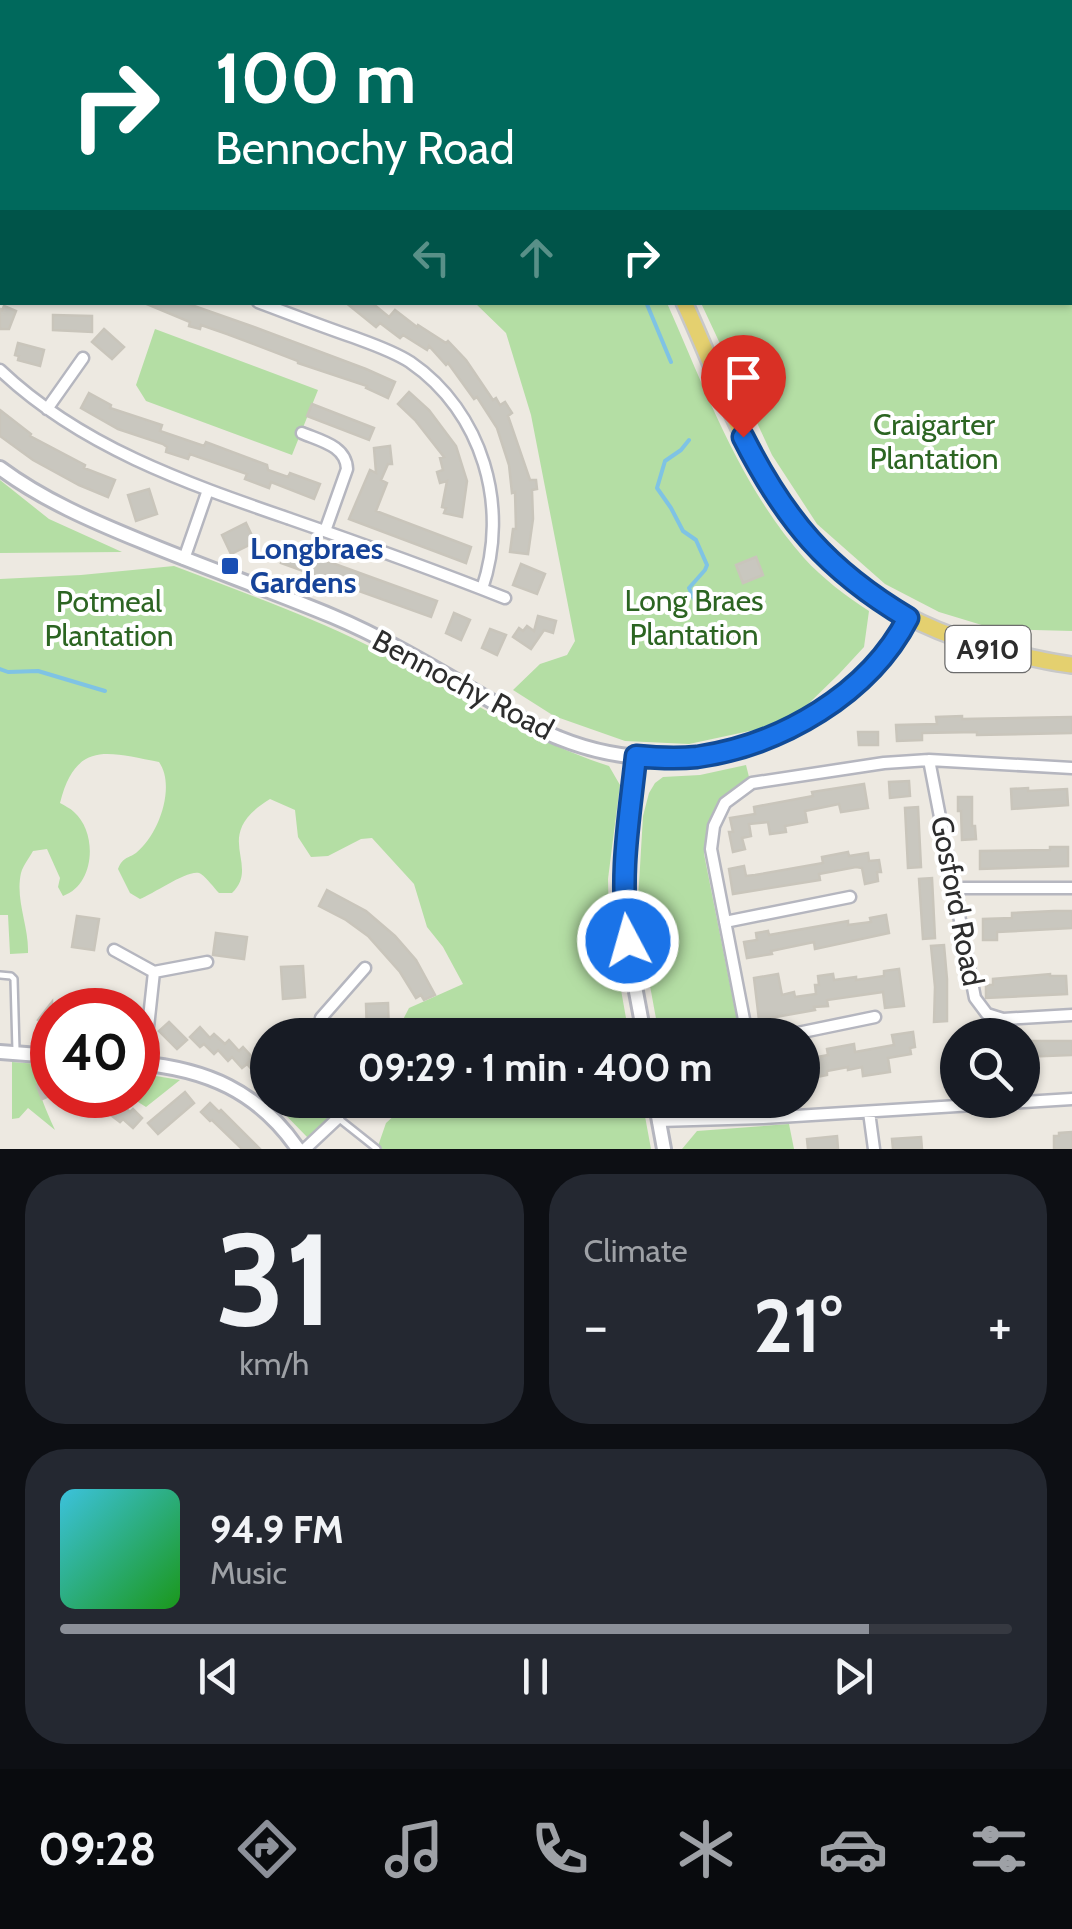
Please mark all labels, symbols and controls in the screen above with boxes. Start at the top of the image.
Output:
text: 100 m [215,35,416,121]
icon: right [50,40,180,170]
text: Bennochy Road [215,121,515,175]
icon: left [404,230,459,285]
icon: ahead [509,230,564,285]
icon: right [614,230,669,285]
pin [701,335,786,438]
icon: arrive [716,350,771,405]
park label: Craigarter Plantation [870,406,998,477]
place label: Longbraes Gardens [250,530,383,601]
marker: Longbraes Gardens [219,555,241,577]
park label: Long Braes Plantation [625,582,763,653]
park label: Potmeal Plantation [45,583,173,654]
street label: Bennochy Road [366,621,560,748]
road number: A910 [946,626,1030,672]
street label: Gosford Road [923,813,992,989]
position arrow [576,889,680,993]
speed limit sign: 40 [30,988,160,1118]
map controls [940,1018,1040,1118]
button: search [940,1018,1040,1118]
text: 09:29 · 1 min · 400 m [358,1044,712,1091]
text: 31 [215,1200,333,1358]
text: Climate [584,1231,688,1270]
text: 21° [753,1280,842,1371]
text: − [584,1292,608,1359]
text: + [988,1292,1012,1359]
text: km/h [239,1344,309,1383]
text: 94.9 FM [210,1506,344,1553]
text: Music [210,1553,287,1592]
icon: previous [191,1649,246,1704]
icon: pause [508,1649,563,1704]
icon: next [826,1649,881,1704]
icon: directions [232,1814,302,1884]
icon: music [379,1814,449,1884]
icon: phone [525,1814,595,1884]
icon: climate [671,1814,741,1884]
icon: car [818,1814,888,1884]
icon: filters [964,1814,1034,1884]
text: 09:28 [38,1822,156,1876]

